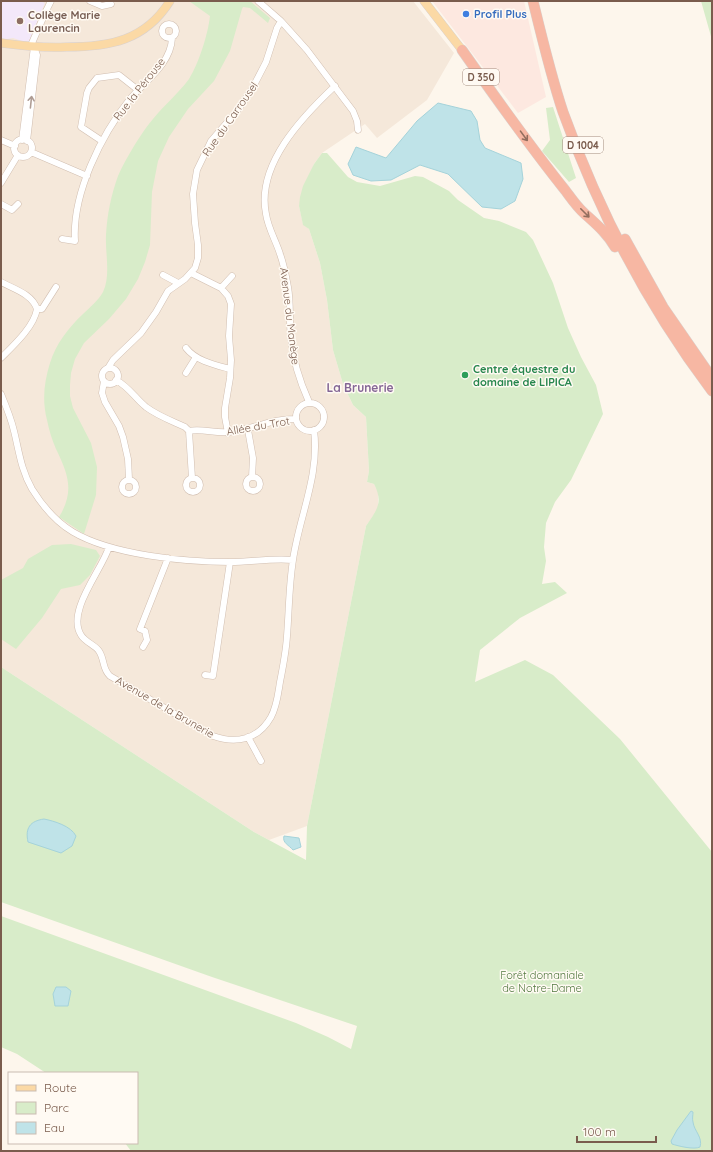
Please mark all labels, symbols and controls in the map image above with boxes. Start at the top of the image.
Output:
place label: Profil Plus [474,7,527,21]
place label: Collège Marie Laurencin [28,8,101,35]
marker: Profil Plus [461,9,471,19]
marker: Collège Marie Laurencin [15,16,25,26]
street label: Rue la Pérouse [110,55,168,123]
road number: D 350 [463,69,499,85]
street label: Rue du Carrousel [199,79,261,159]
one-way arrow [28,96,35,109]
one-way arrow [520,130,528,141]
road number: D 1004 [563,137,603,153]
one-way arrow [580,208,590,218]
street label: Avenue du Manège [277,267,303,365]
place label: Centre équestre du domaine de LIPICA [473,362,575,389]
marker: Centre équestre du domaine de LIPICA [460,370,470,380]
district label: La Brunerie [326,380,394,395]
street label: Allée du Trot [225,414,291,438]
street label: Avenue de la Brunerie [113,673,217,741]
park label: Forêt domaniale de Notre-Dame [500,968,584,995]
legend [8,1072,138,1144]
text: Route [44,1080,77,1095]
text: Parc [44,1100,69,1115]
scale bar [577,1118,656,1144]
text: Eau [44,1120,65,1135]
text: 100 m [583,1124,616,1139]

